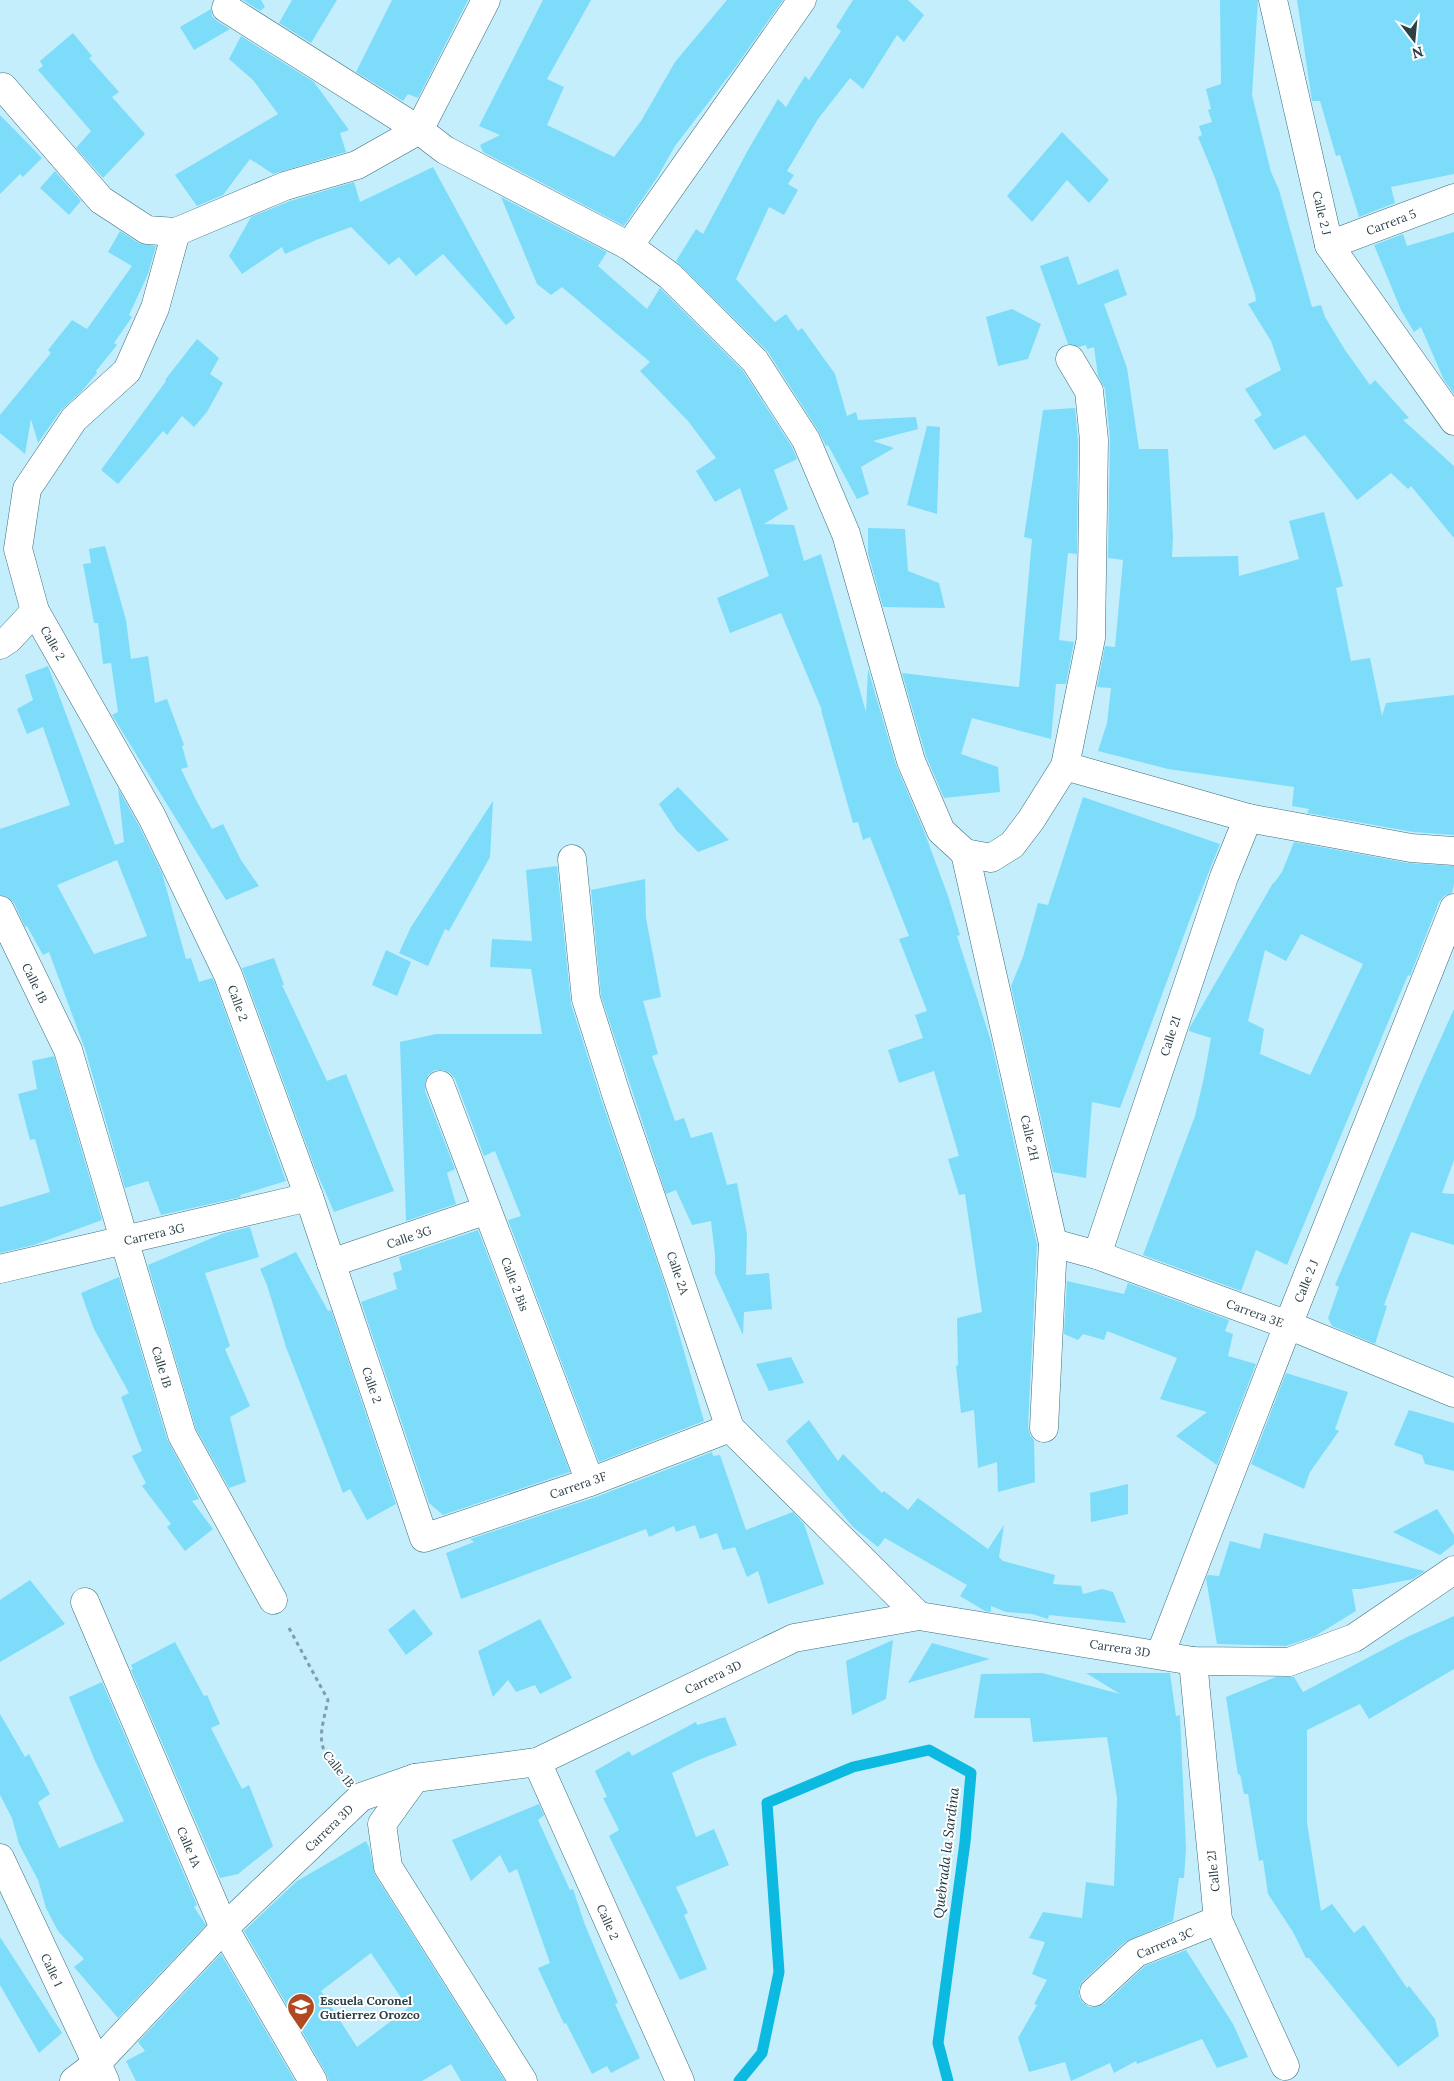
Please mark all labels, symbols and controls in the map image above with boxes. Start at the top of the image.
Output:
north arrow [1389,15,1439,65]
text: N [1410,42,1425,63]
street label: Calle 2 J [1310,189,1334,237]
street label: Carrera 5 [1364,206,1418,238]
street label: Calle 2 [37,623,69,663]
street label: Calle 1B [19,961,51,1005]
street label: Calle 2 [225,983,251,1023]
street label: Calle 2I [1156,1014,1184,1058]
street label: Calle 2H [1017,1114,1043,1162]
street label: Carrera 3G [122,1220,186,1248]
street label: Calle 3G [385,1222,433,1252]
street label: Calle 2A [664,1249,693,1297]
street label: Calle 2 Bis [498,1255,532,1314]
street label: Calle 2 J [1291,1257,1322,1305]
street label: Carrera 3E [1224,1296,1286,1330]
street label: Calle 1B [149,1344,175,1390]
street label: Calle 2 [359,1365,385,1405]
street label: Carrera 3F [548,1468,609,1502]
street label: Carrera 3D [1088,1636,1152,1660]
street label: Carrera 3D [682,1657,744,1697]
street label: Calle 1B [320,1748,358,1790]
water label: Quebrada la Sardina [929,1786,963,1920]
street label: Carrera 3D [302,1801,356,1855]
street label: Calle 1A [174,1824,204,1870]
street label: Calle 2J [1203,1849,1223,1893]
street label: Calle 2 [594,1902,622,1942]
street label: Carrera 3C [1134,1924,1197,1962]
street label: Calle 1 [38,1951,66,1989]
school or university icon: Escuela Coronel Gutierrez Orozco [286,1992,316,2031]
place label: Escuela Coronel Gutierrez Orozco [320,1993,420,2022]

